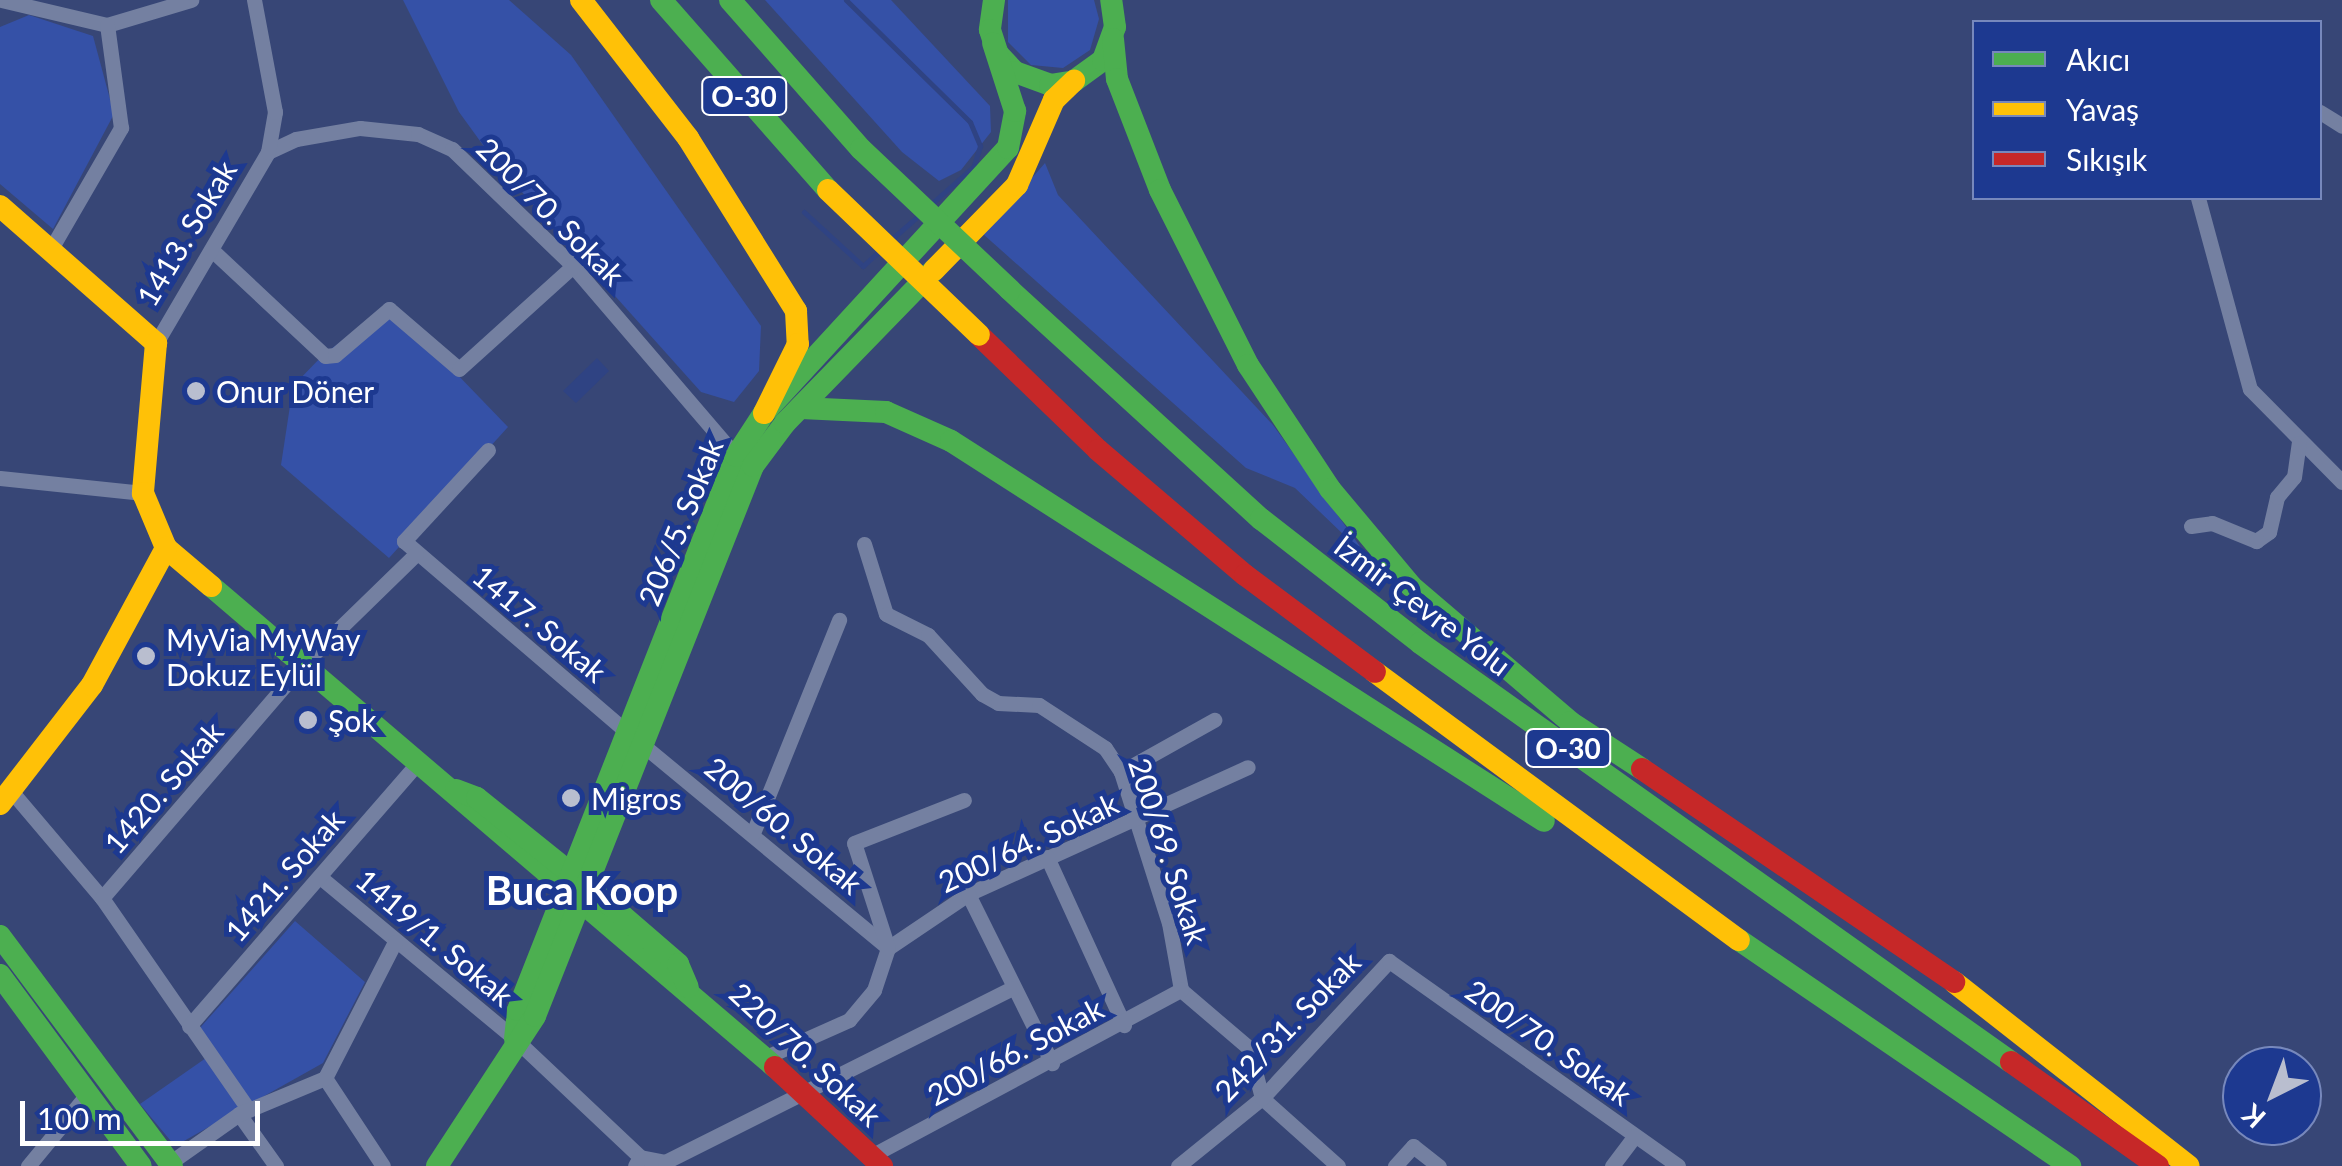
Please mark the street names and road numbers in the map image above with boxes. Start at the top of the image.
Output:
road number: O-30 [699,73,789,119]
street label: 200/70. Sokak [470,130,632,292]
street label: 1413. Sokak [129,154,243,312]
street label: 206/5. Sokak [630,433,730,611]
street label: İzmir Çevre Yolu [1327,527,1519,683]
street label: 1417. Sokak [466,557,614,689]
street label: 1420. Sokak [96,714,230,860]
road number: O-30 [1523,725,1613,771]
street label: 200/60. Sokak [698,749,870,901]
street label: 200/69. Sokak [1122,753,1216,949]
street label: 200/64. Sokak [933,785,1123,899]
street label: 1421. Sokak [217,802,351,948]
street label: 1419/1. Sokak [349,861,521,1013]
street label: 242/31. Sokak [1207,944,1367,1108]
street label: 200/70. Sokak [1459,972,1639,1112]
street label: 220/70. Sokak [723,975,889,1133]
street label: 200/66. Sokak [921,990,1109,1112]

